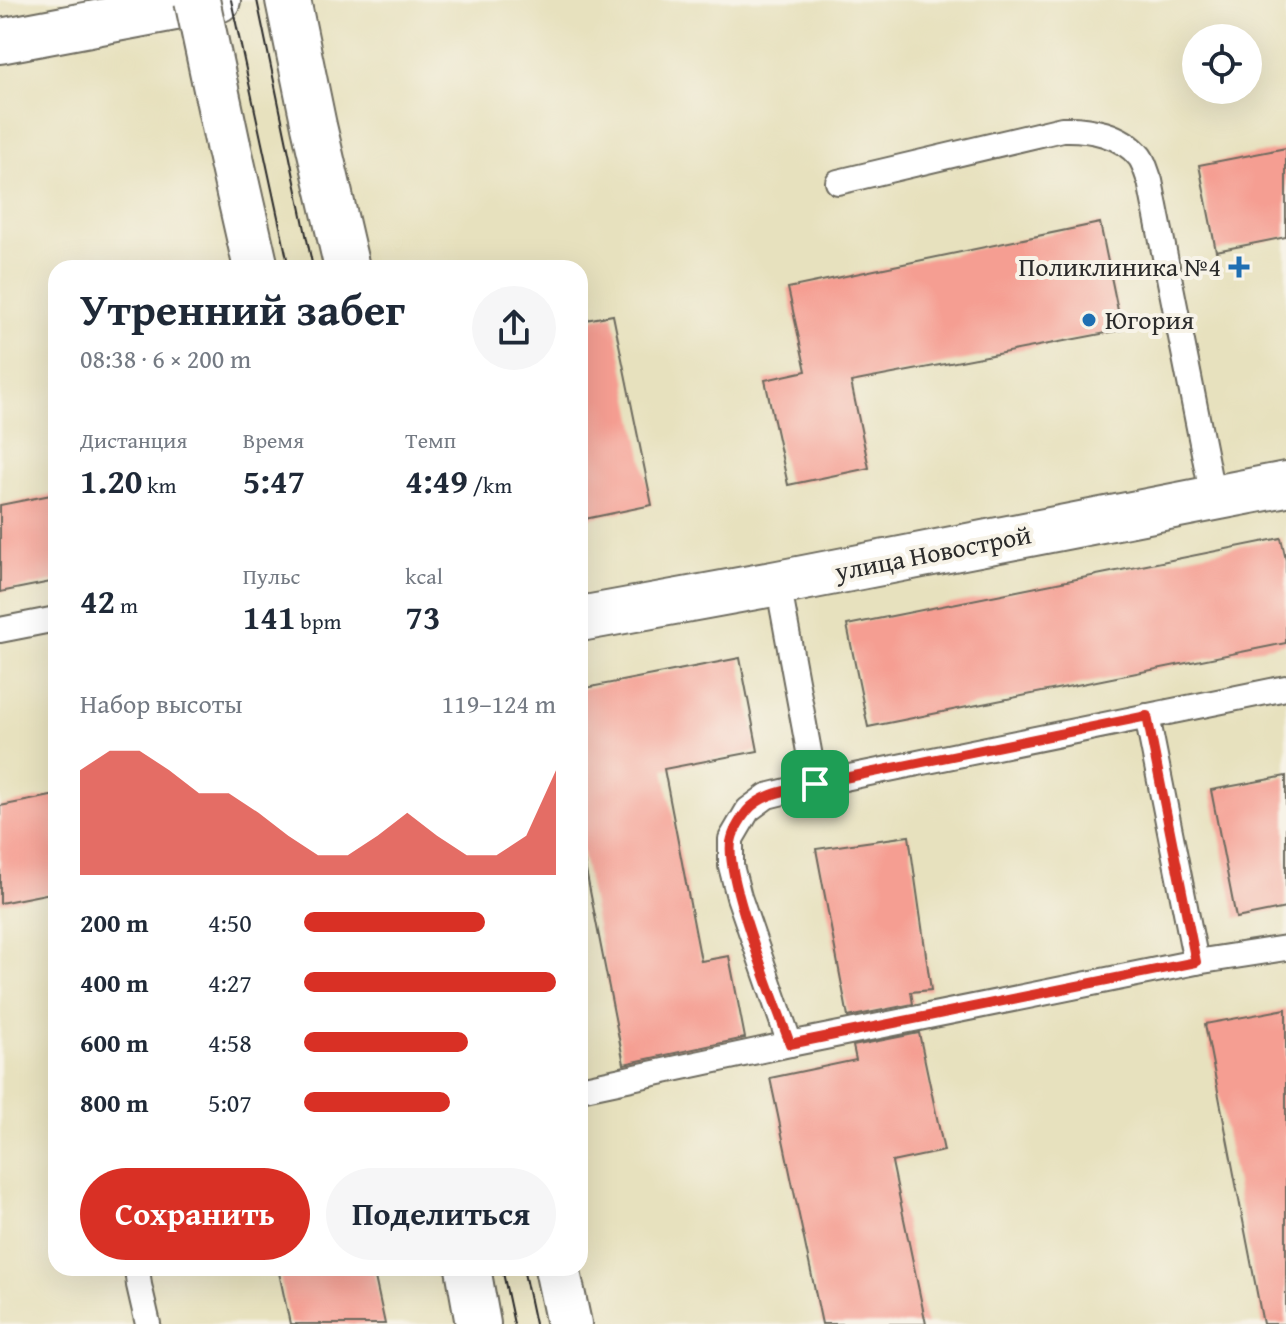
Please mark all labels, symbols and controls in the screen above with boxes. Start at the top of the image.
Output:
map controls [1182,24,1262,104]
button: locate [1182,24,1262,104]
place label: Поликлиника №4 [1018,247,1221,286]
marker: Поликлиника №4 [1228,256,1250,278]
text: Утренний забег [80,277,405,341]
button: share [472,286,556,370]
place label: Югория [1105,300,1194,339]
marker: Югория [1080,311,1098,329]
text: 08:38 · 6 × 200 m [80,339,251,378]
text: Дистанция [80,424,188,456]
text: Время [243,424,304,456]
text: Темп [405,424,456,456]
text: 1.20 [80,456,142,505]
text: 5:47 [243,456,305,505]
text: 4:49 [405,456,468,505]
text: km [142,469,176,501]
text: /km [468,469,512,501]
street label: улица Новострой [830,514,1034,591]
text: Пульс [243,560,300,592]
text: kcal [405,560,443,592]
text: 42 [80,576,115,625]
text: m [115,589,138,621]
text: 141 [243,592,296,641]
text: 73 [405,592,441,641]
text: bpm [296,605,342,637]
text: Набор высоты [80,684,242,723]
text: 119–124 m [442,684,556,723]
pin [781,750,849,818]
icon: arrive [793,762,837,806]
text: 200 m [80,903,148,942]
text: 4:50 [208,903,252,942]
text: 400 m [80,963,148,1002]
text: 4:27 [208,963,252,1002]
text: 600 m [80,1023,148,1062]
text: 4:58 [208,1023,252,1062]
text: 800 m [80,1083,148,1122]
text: 5:07 [208,1083,252,1122]
button: Сохранить [80,1168,310,1260]
button: Поделиться [326,1168,556,1260]

